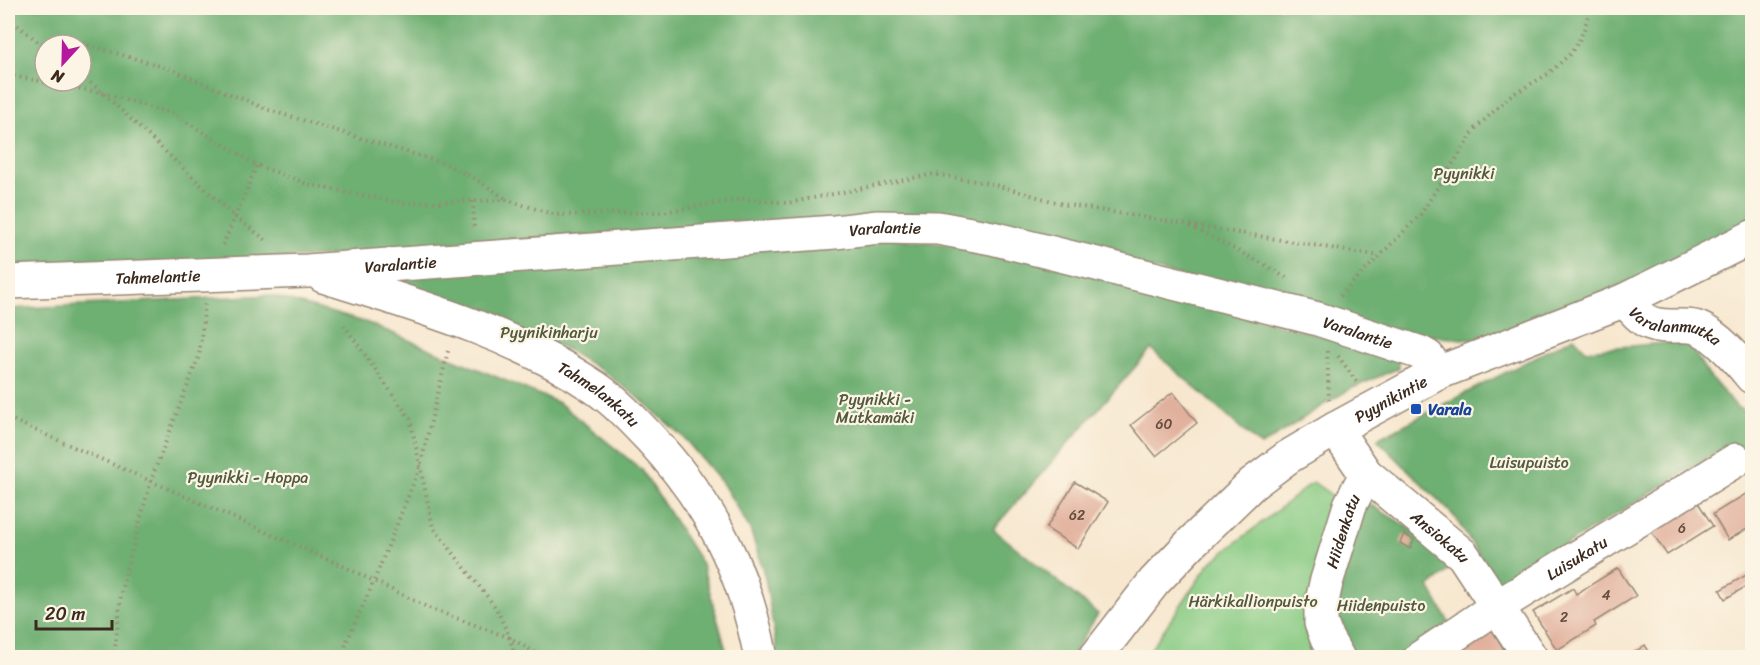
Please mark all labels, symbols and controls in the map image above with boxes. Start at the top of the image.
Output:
north arrow [33,33,93,93]
text: N [46,61,69,92]
park label: Pyynikki [1434,159,1495,188]
street label: Varalantie [848,212,921,245]
street label: Varalantie [364,247,438,281]
street label: Tahmelantie [115,260,201,293]
street label: Varalanmutka [1622,299,1729,354]
street label: Varalantie [1319,307,1397,357]
park label: Pyynikinharju [500,318,598,347]
street label: Tahmelankatu [552,353,647,434]
street label: Pyynikintie [1349,367,1433,431]
park label: Pyynikki - Mutkamäki [836,385,915,432]
place label: Varala [1428,395,1473,424]
marker: Varala [1409,402,1423,416]
house number: 60 [1156,412,1173,437]
park label: Luisupuisto [1489,448,1569,477]
park label: Pyynikki - Hoppa [188,463,308,492]
street label: Hiidenkatu [1317,488,1368,572]
street label: Ansiokatu [1403,502,1479,569]
house number: 62 [1069,503,1085,528]
house number: 6 [1678,516,1686,541]
street label: Luisukatu [1540,527,1614,588]
house number: 4 [1602,583,1611,608]
park label: Härkikallionpuisto [1188,587,1318,616]
park label: Hiidenpuisto [1337,591,1425,620]
scale bar [36,593,112,631]
text: 20 m [45,598,85,630]
house number: 2 [1560,605,1568,630]

